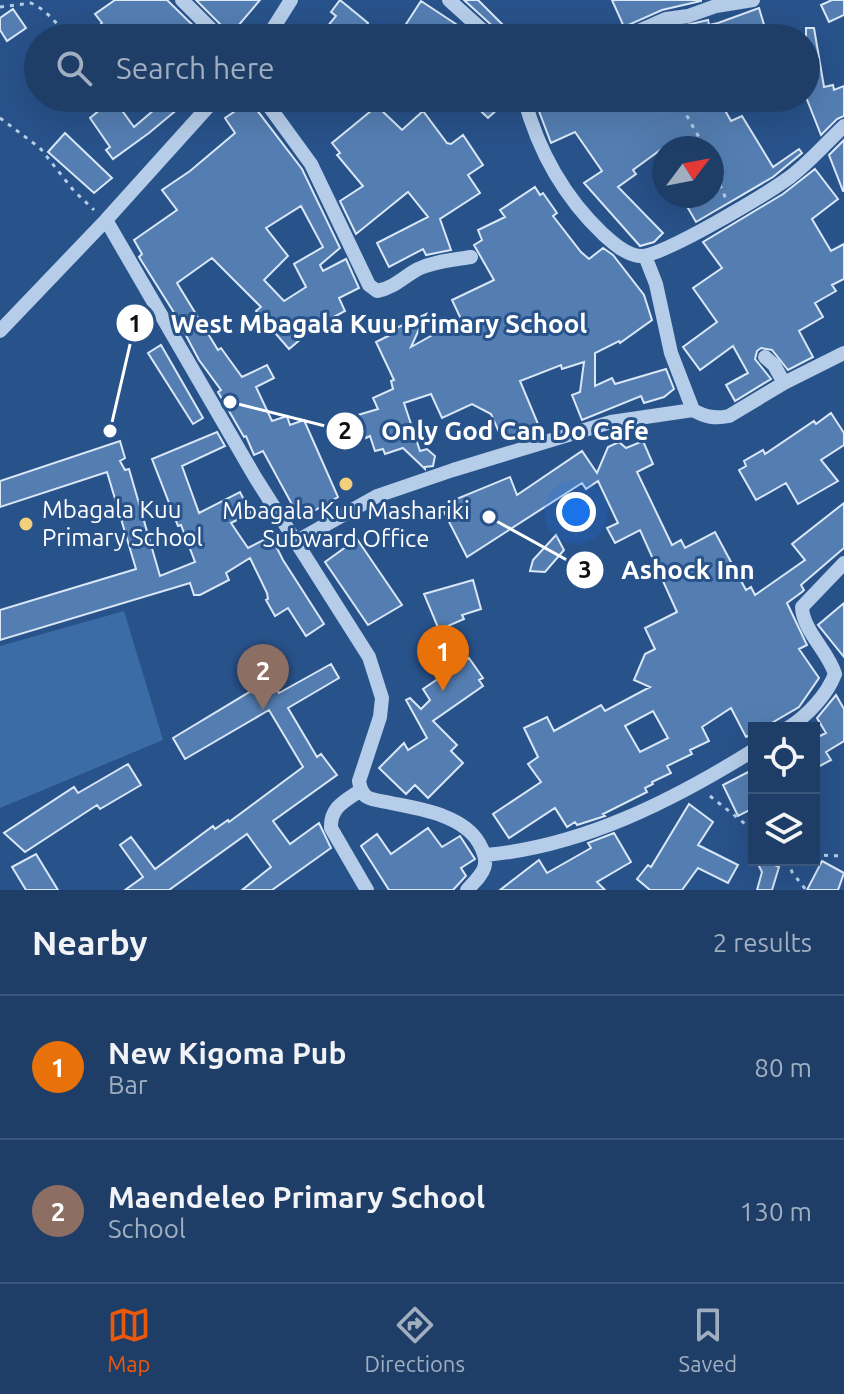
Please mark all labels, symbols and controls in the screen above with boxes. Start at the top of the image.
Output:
search box [24,24,820,112]
icon: search [52,46,96,90]
text: Search here [116,51,275,85]
north arrow [652,136,724,208]
callout: West Mbagala Kuu Primary School [115,298,603,348]
text: West Mbagala Kuu Primary School [171,309,587,338]
text: 1 [128,310,142,337]
callout: Only God Can Do Cafe [325,406,665,456]
text: Only God Can Do Cafe [381,416,649,445]
text: 2 [338,417,352,444]
marker: Mbagala Kuu Mashariki Subward Office [337,475,355,493]
your location [556,492,596,532]
place label: Mbagala Kuu Primary School [42,496,203,551]
place label: Mbagala Kuu Mashariki Subward Office [222,497,470,552]
marker: Mbagala Kuu Primary School [17,515,35,533]
callout: Ashock Inn [565,545,770,595]
text: Ashock Inn [621,555,755,584]
text: 3 [578,556,592,583]
pin: 1 [417,625,469,691]
pin: 2 [237,644,289,710]
map controls [748,722,820,866]
button: locate [748,722,820,794]
button: layers [748,794,820,866]
text: Nearby [32,923,147,961]
text: 2 results [713,928,812,957]
text: New Kigoma Pub [108,1036,346,1070]
text: 1 [51,1053,65,1082]
text: 80 m [754,1053,812,1082]
text: Bar [108,1070,148,1099]
text: Maendeleo Primary School [108,1180,485,1214]
text: 2 [51,1197,65,1226]
text: 130 m [740,1197,812,1226]
text: School [108,1214,186,1243]
tab: Map [107,1303,151,1376]
tab: Directions [364,1303,465,1376]
tab: Saved [679,1303,737,1376]

